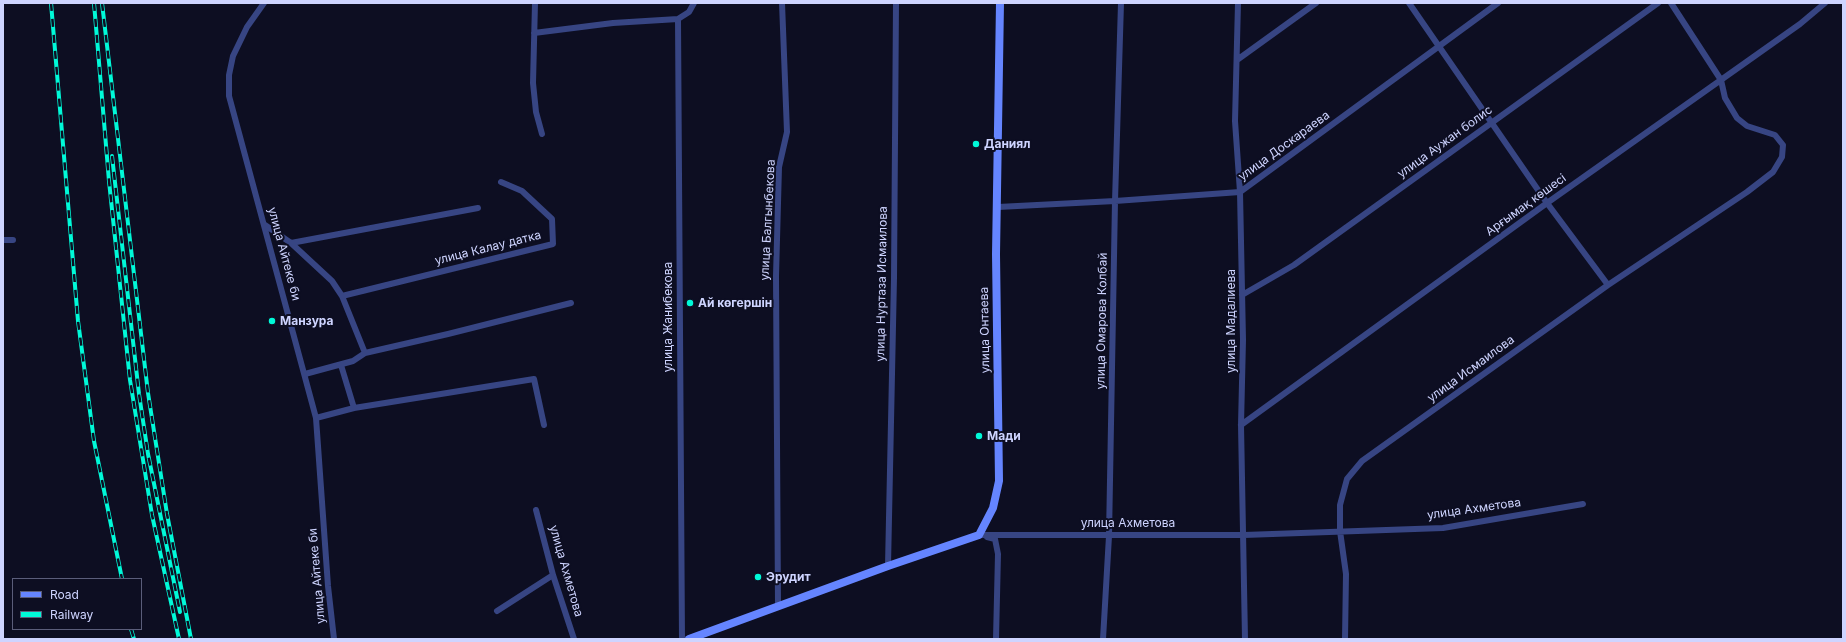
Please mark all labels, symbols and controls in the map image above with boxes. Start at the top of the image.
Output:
street label: улица Аужан болис [1395,103,1495,181]
street label: улица Доскараева [1236,108,1332,184]
place label: Даниял [984,137,1031,151]
marker: Даниял [971,139,981,149]
street label: улица Балгынбекова [758,159,778,281]
street label: Арғымақ көшесі [1483,171,1569,239]
street label: улица Айтеке би [265,206,303,302]
street label: улица Нуртаза Исмаилова [873,206,891,362]
street label: улица Калау датка [433,228,543,268]
street label: улица Омарова Колбай [1094,253,1110,389]
street label: улица Жанибекова [661,262,675,372]
street label: улица Мадалиева [1224,269,1238,373]
street label: улица Онтаева [977,287,993,373]
place label: Ай көгершін [698,296,772,310]
marker: Ай көгершін [685,298,695,308]
place label: Манзура [280,314,334,328]
marker: Манзура [267,316,277,326]
street label: улица Исмаилова [1425,333,1517,405]
place label: Мади [987,429,1021,443]
marker: Мади [974,431,984,441]
street label: улица Ахметова [1426,495,1522,523]
street label: улица Ахметова [1081,516,1175,530]
street label: улица Ахметова [546,524,586,618]
street label: улица Айтеке би [306,528,328,624]
place label: Эрудит [766,570,811,584]
marker: Эрудит [753,572,763,582]
legend [12,578,142,630]
text: Road [50,587,79,602]
text: Railway [50,607,93,622]

